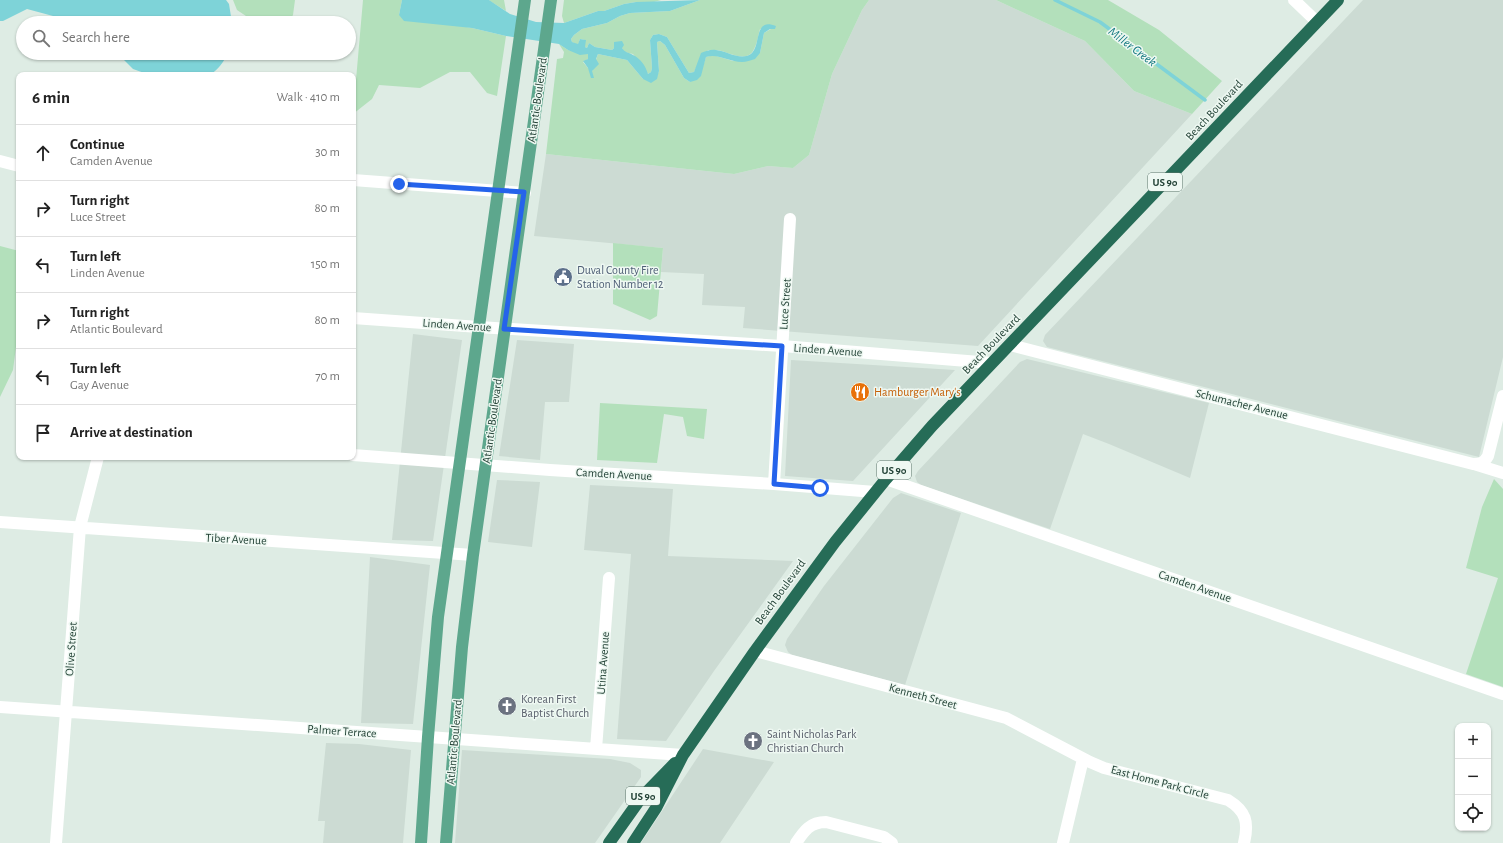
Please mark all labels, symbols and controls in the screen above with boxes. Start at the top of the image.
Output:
search box [16,16,356,60]
water label: Miller Creek [1106,25,1159,69]
icon: search [30,27,52,49]
text: Search here [62,30,130,45]
street label: Atlantic Boulevard [525,57,549,143]
street label: Beach Boulevard [1183,78,1245,142]
text: 6 min [32,89,70,106]
text: Walk · 410 m [277,91,340,104]
text: Continue [70,137,125,152]
icon: ahead [32,142,54,164]
text: 30 m [315,146,340,159]
text: Camden Avenue [70,155,153,168]
road number: US 90 [1148,173,1182,191]
route end [390,175,408,193]
text: Turn right [70,193,129,208]
icon: right [32,198,54,220]
text: 80 m [314,202,340,215]
text: Luce Street [70,211,126,224]
text: Turn left [70,249,121,264]
icon: left [32,254,54,276]
text: 150 m [311,258,340,271]
place label: Duval County Fire Station Number 12 [577,264,664,290]
public building icon: Duval County Fire Station Number 12 [552,266,574,288]
text: Linden Avenue [70,267,145,280]
street label: Luce Street [777,278,793,330]
text: Turn right [70,305,129,320]
icon: right [32,310,54,332]
street label: Beach Boulevard [960,312,1022,376]
text: 80 m [314,314,340,327]
street label: Linden Avenue [422,317,492,333]
text: Atlantic Boulevard [70,323,163,336]
street label: Linden Avenue [793,342,863,358]
text: Turn left [70,361,121,376]
icon: left [32,366,54,388]
text: 70 m [315,370,340,383]
street label: Atlantic Boulevard [480,378,504,464]
text: Gay Avenue [70,379,129,392]
restaurant icon: Hamburger Mary's [849,381,871,403]
place label: Hamburger Mary's [874,386,961,399]
street label: Schumacher Avenue [1195,387,1289,421]
icon: arrive [32,422,54,444]
text: Arrive at destination [70,425,193,440]
road number: US 90 [877,461,911,479]
street label: Camden Avenue [576,466,652,482]
route start [811,479,829,497]
street label: Tiber Avenue [205,531,267,547]
street label: Beach Boulevard [752,557,808,627]
street label: Camden Avenue [1157,568,1233,604]
street label: Olive Street [63,621,79,676]
street label: Utina Avenue [595,631,611,695]
street label: Kenneth Street [888,681,958,711]
place label: Korean First Baptist Church [521,693,589,719]
church icon: Korean First Baptist Church [496,695,518,717]
street label: Atlantic Boulevard [444,699,464,785]
street label: Palmer Terrace [307,723,377,739]
map controls [1455,723,1491,831]
button: + [1455,723,1491,759]
place label: Saint Nicholas Park Christian Church [767,728,857,754]
church icon: Saint Nicholas Park Christian Church [742,730,764,752]
button: − [1455,759,1491,795]
street label: East Home Park Circle [1110,763,1210,801]
road number: US 90 [626,787,660,805]
button: locate [1455,795,1491,831]

